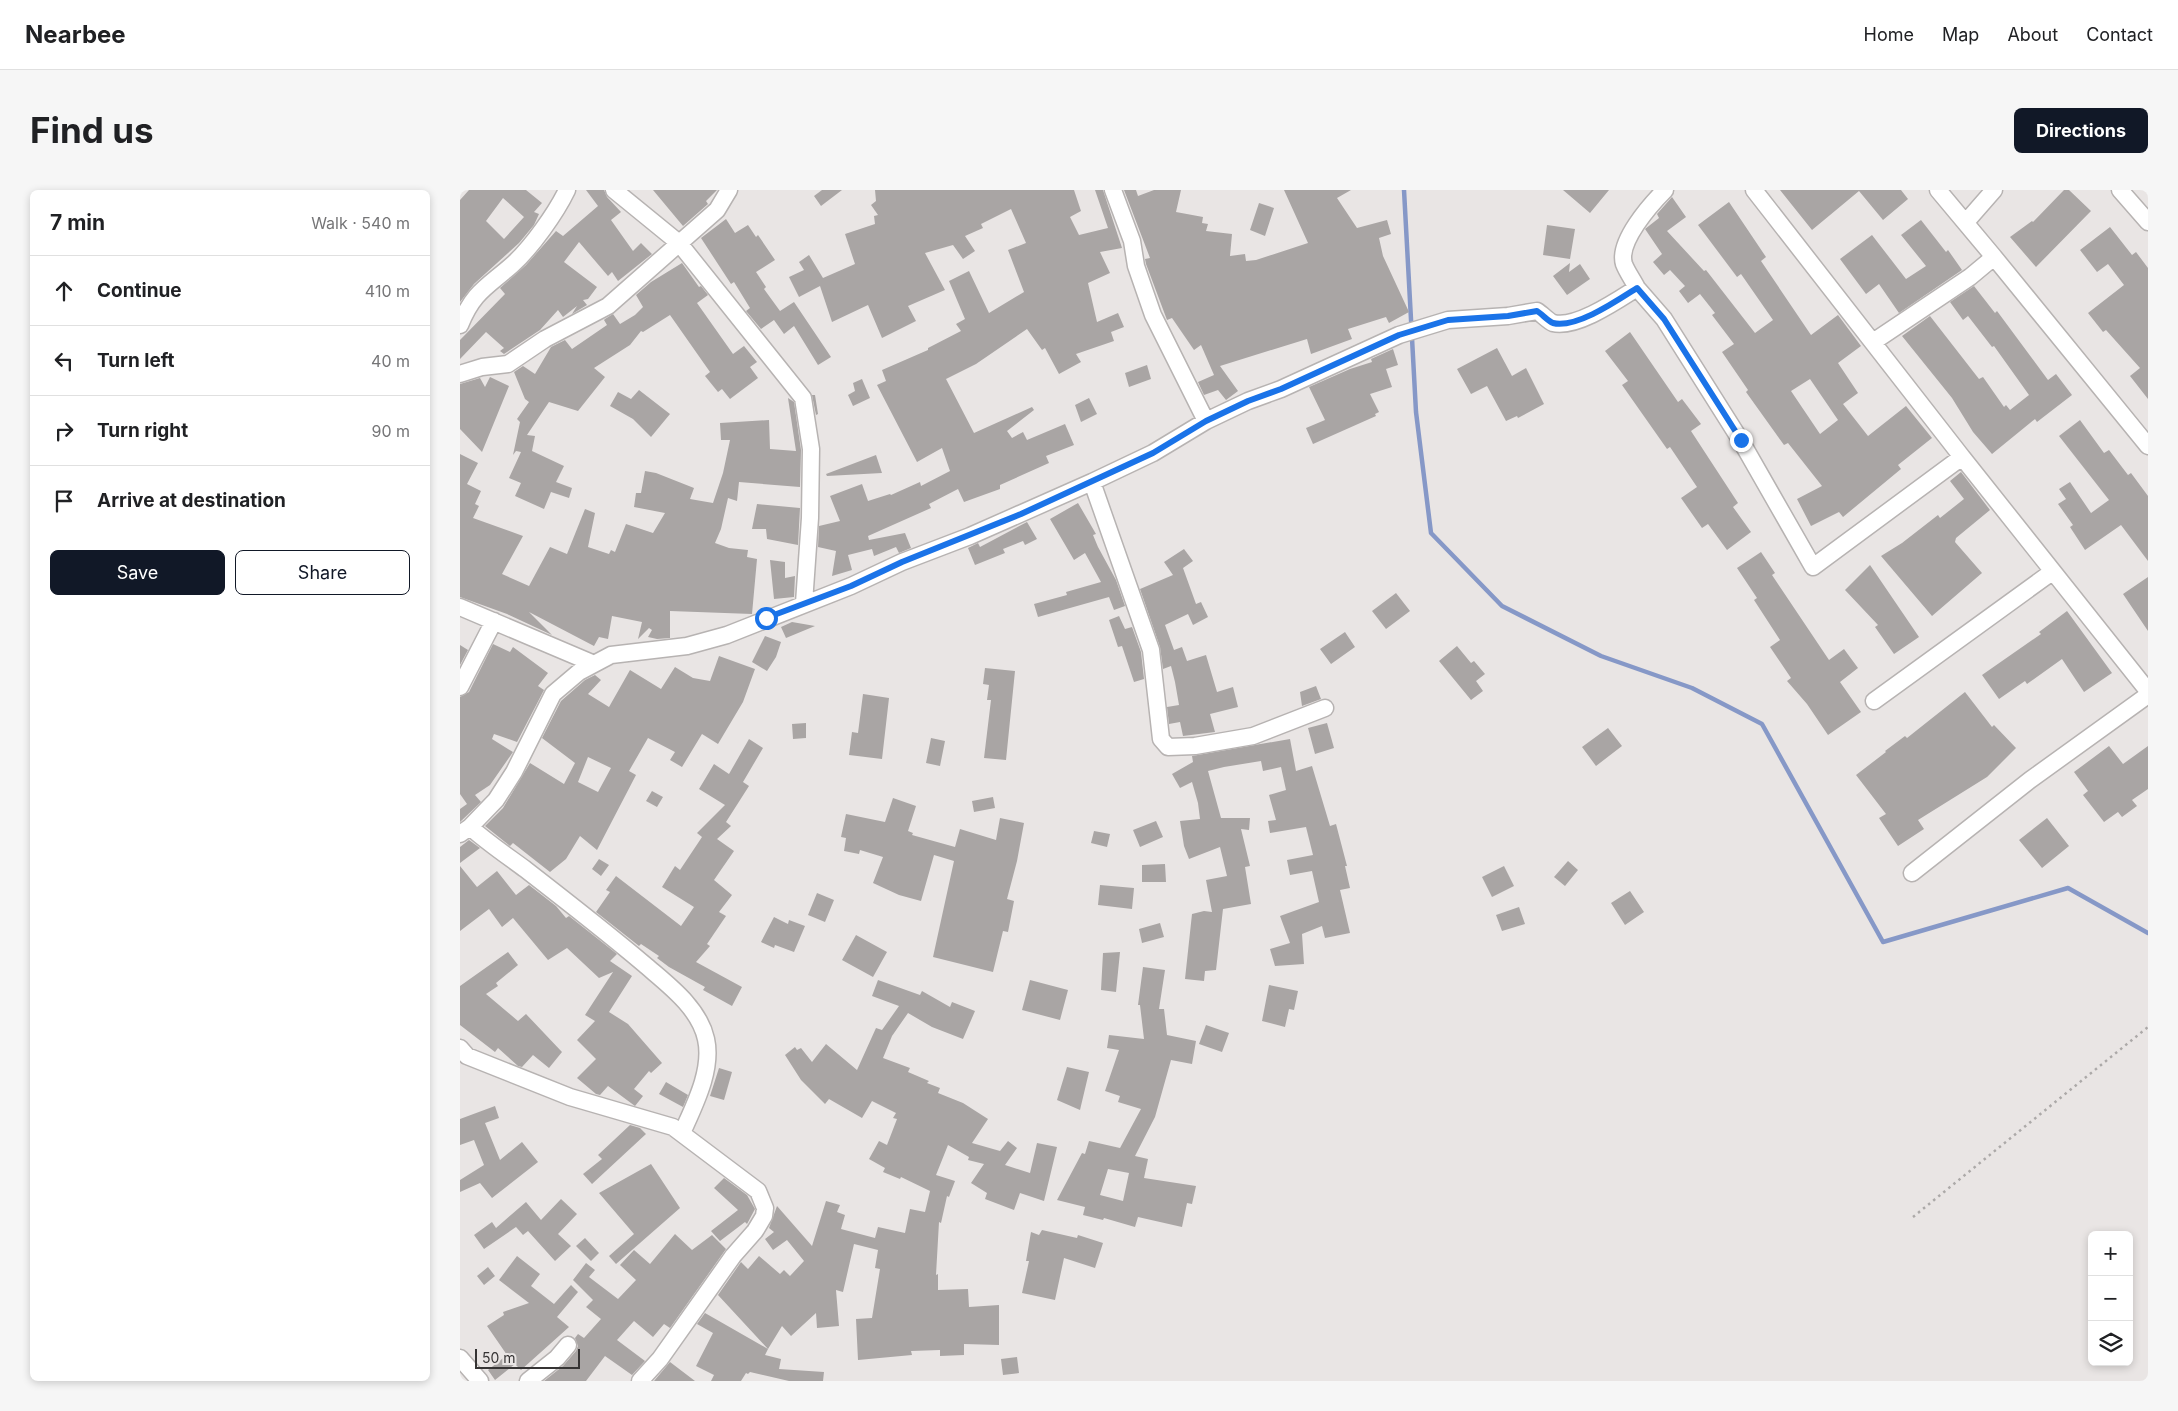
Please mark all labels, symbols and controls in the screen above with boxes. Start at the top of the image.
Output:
text: Nearbee [25,20,126,49]
text: Home [1864,24,1914,45]
text: Map [1942,24,1979,45]
text: About [2007,24,2058,45]
text: Contact [2086,24,2153,45]
button: Directions [2014,108,2148,153]
text: Find us [30,109,154,151]
text: 7 min [50,210,105,235]
text: Walk · 540 m [311,213,410,233]
icon: ahead [50,277,78,305]
text: Continue [97,279,182,302]
text: 410 m [365,281,410,301]
icon: left [50,347,78,375]
text: Turn left [97,349,175,372]
text: 40 m [371,351,410,371]
icon: right [50,417,78,445]
text: Turn right [97,419,188,442]
text: 90 m [371,421,410,441]
route end [1730,429,1753,452]
icon: arrive [50,487,78,515]
text: Arrive at destination [97,489,286,512]
button: Save [50,550,225,595]
button: Share [235,550,410,595]
route start [755,607,778,630]
map controls [2088,1231,2133,1366]
button: + [2088,1231,2133,1276]
button: − [2088,1276,2133,1321]
button: layers [2088,1321,2133,1366]
scale bar [475,1346,580,1369]
text: 50 m [482,1349,516,1366]

